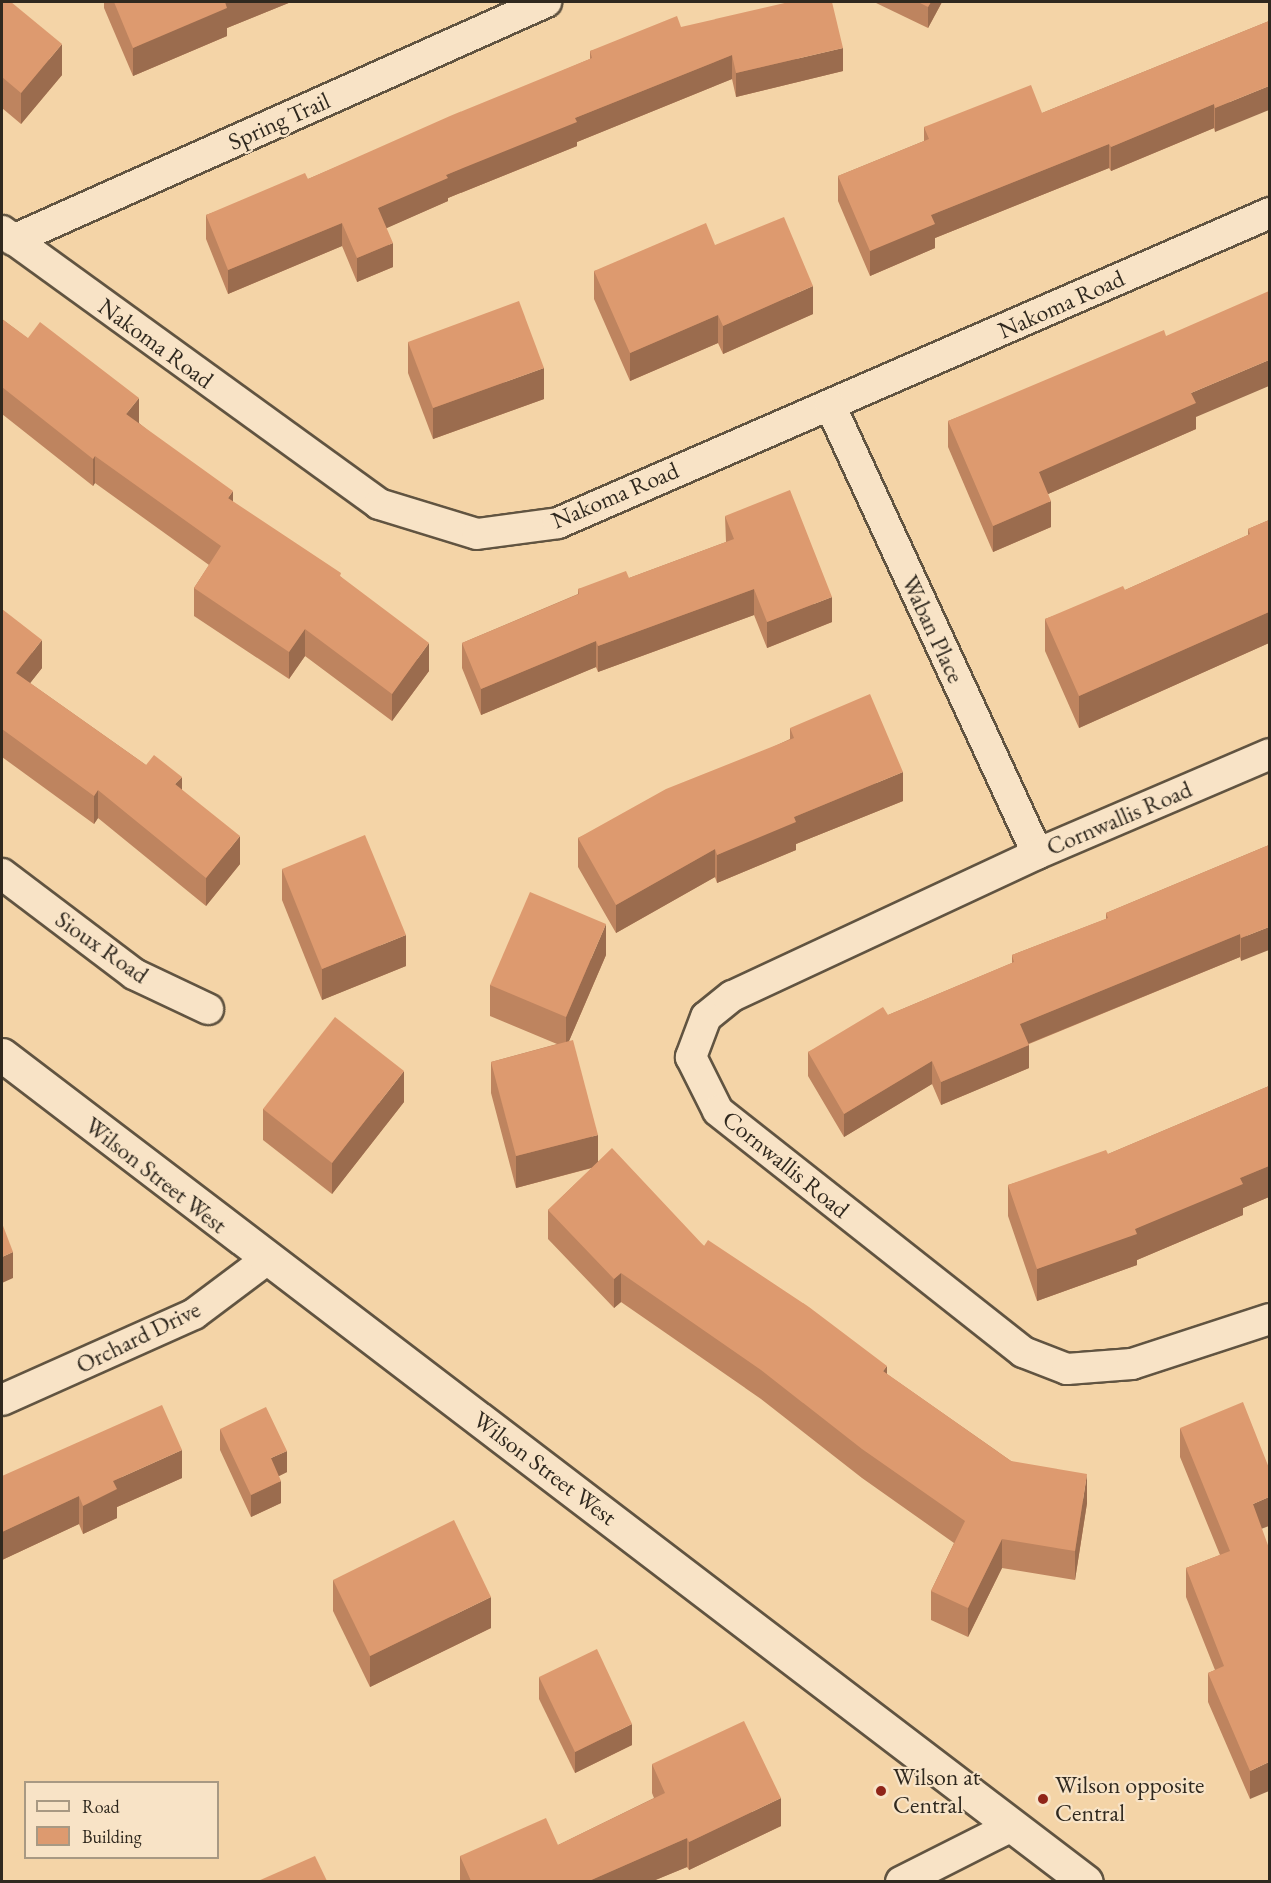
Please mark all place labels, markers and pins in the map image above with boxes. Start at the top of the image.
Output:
place label: Wilson at Central [893,1763,980,1819]
place label: Wilson opposite Central [1055,1771,1204,1827]
marker: Wilson at Central [874,1784,888,1798]
marker: Wilson opposite Central [1036,1792,1050,1806]

